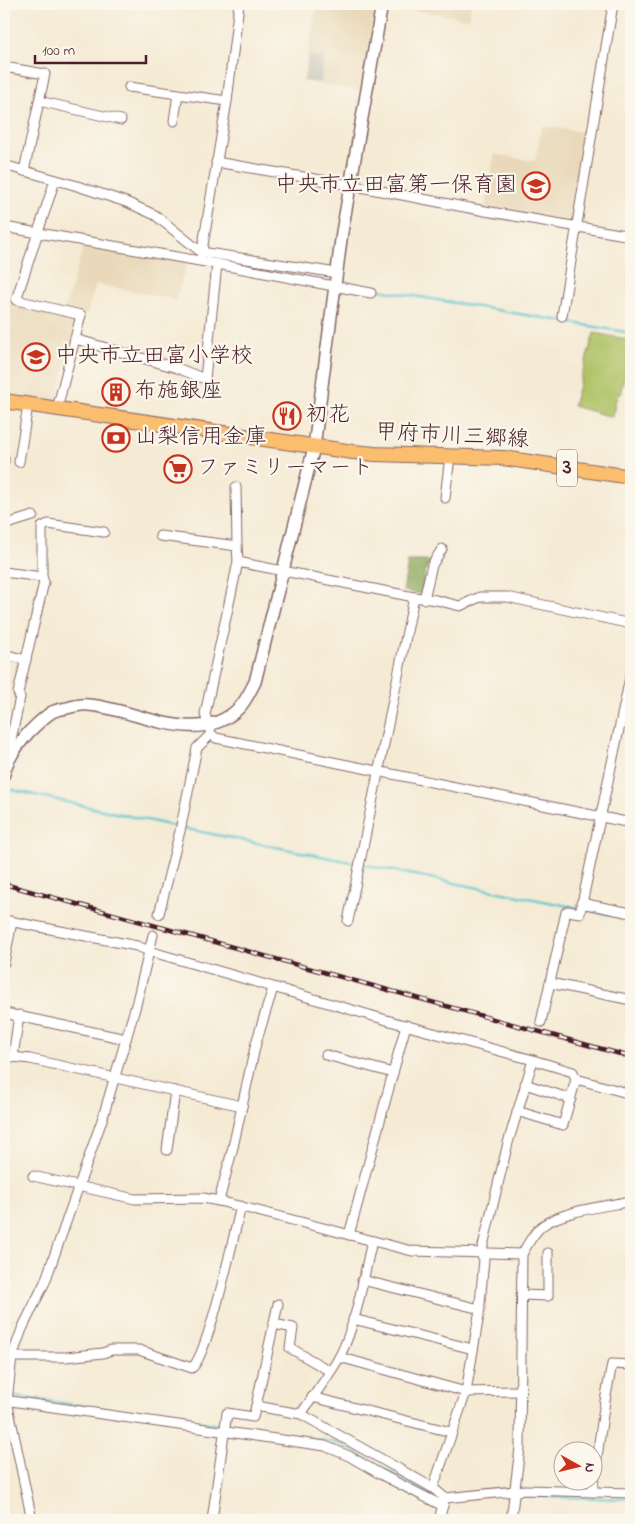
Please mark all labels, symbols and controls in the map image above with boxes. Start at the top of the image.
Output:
scale bar [35,32,146,64]
text: 100 m [42,40,75,62]
place label: 中央市立田富第一保育園 [275,170,517,202]
school or university icon: 中央市立田富第一保育園 [521,171,551,201]
place label: 中央市立田富小学校 [55,341,253,373]
school or university icon: 中央市立田富小学校 [21,342,51,372]
place label: 布施銀座 [135,376,223,408]
building icon: 布施銀座 [101,377,131,407]
place label: 初花 [306,400,350,432]
restaurant icon: 初花 [272,401,302,431]
street label: 甲府市川三郷線 [374,417,530,457]
place label: 山梨信用金庫 [135,422,267,454]
bank icon: 山梨信用金庫 [101,423,131,453]
road number: 3 [557,449,577,486]
place label: ファミリーマート [197,453,373,485]
supermarket icon: ファミリーマート [163,454,193,484]
north arrow [552,1442,602,1492]
text: N [578,1461,600,1474]

